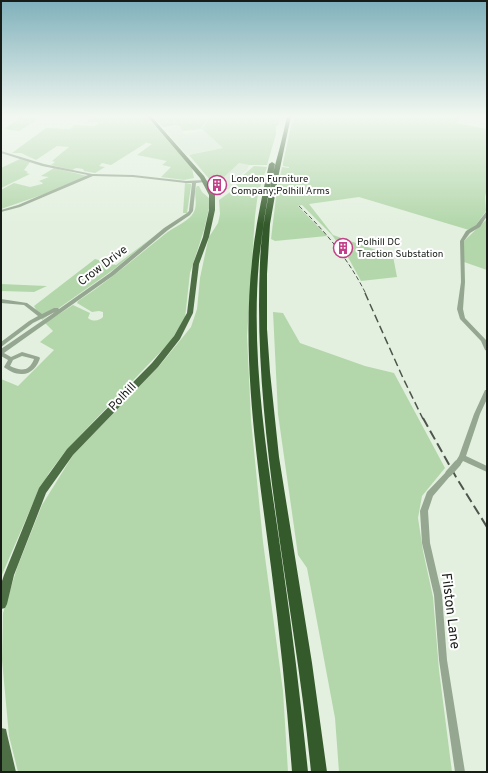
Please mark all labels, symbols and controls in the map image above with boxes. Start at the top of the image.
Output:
place label: London Furniture Company;Polhill Arms [231,173,330,198]
building icon: London Furniture Company;Polhill Arms [206,174,228,196]
place label: Polhill DC Traction Substation [357,236,443,261]
building icon: Polhill DC Traction Substation [332,237,354,259]
street label: Crow Drive [75,242,131,290]
street label: Polhill [106,379,140,415]
street label: Filston Lane [437,572,463,650]

